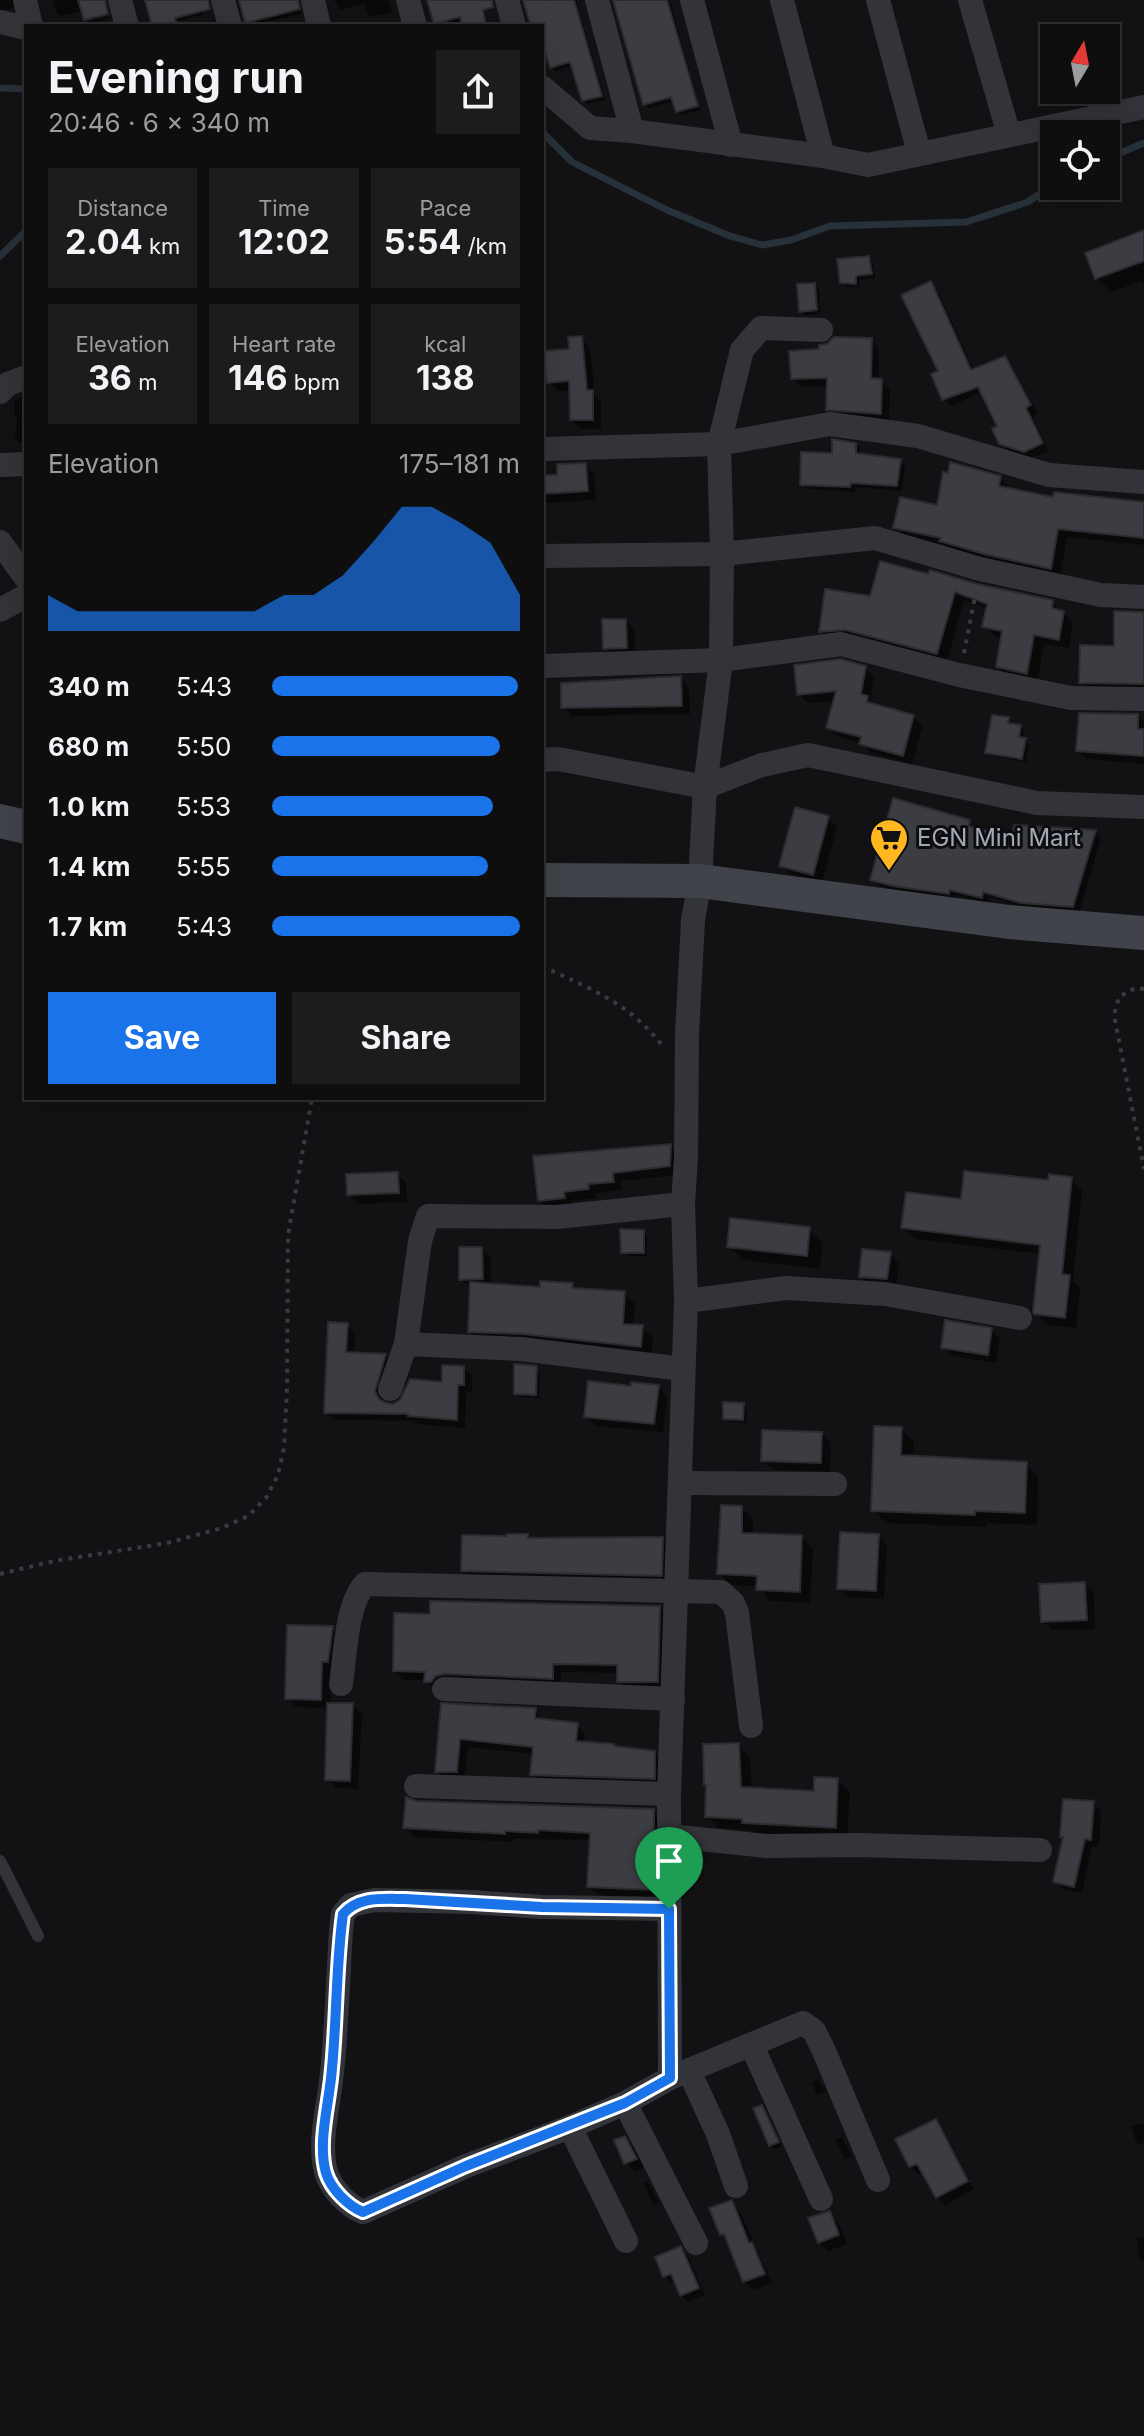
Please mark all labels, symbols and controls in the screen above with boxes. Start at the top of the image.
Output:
north arrow [1040,24,1120,104]
map controls [1040,24,1120,200]
text: Evening run [48,50,304,104]
button: share [436,50,520,134]
text: 20:46 · 6 × 340 m [48,107,270,138]
button: locate [1040,120,1120,200]
text: Distance [77,195,168,221]
text: Time [258,195,310,221]
text: Pace [419,195,471,221]
text: 2.04 [65,221,143,262]
text: 12:02 [238,221,330,262]
text: 5:54 [384,221,461,262]
text: km [143,233,180,259]
text: /km [461,233,507,259]
text: Elevation [76,331,170,357]
text: Heart rate [232,331,336,357]
text: kcal [424,331,466,357]
text: 36 [88,357,132,398]
text: 146 [228,357,288,398]
text: 138 [416,357,475,398]
text: m [132,369,157,395]
text: bpm [288,369,340,395]
text: Elevation [48,448,159,479]
text: 175–181 m [399,448,520,479]
text: 340 m [48,671,130,702]
text: 5:43 [176,671,232,702]
text: 680 m [48,731,129,762]
text: 5:50 [176,731,232,762]
text: 1.0 km [48,791,130,822]
text: 5:53 [176,791,231,822]
supermarket icon: EGN Mini Mart [868,817,910,872]
place label: EGN Mini Mart [917,823,1081,852]
text: 1.4 km [48,851,130,882]
text: 5:55 [176,851,231,882]
text: 1.7 km [48,911,127,942]
text: 5:43 [176,911,232,942]
button: Save [48,992,276,1084]
button: Share [292,992,520,1084]
pin [635,1827,703,1909]
icon: arrive [647,1839,691,1883]

